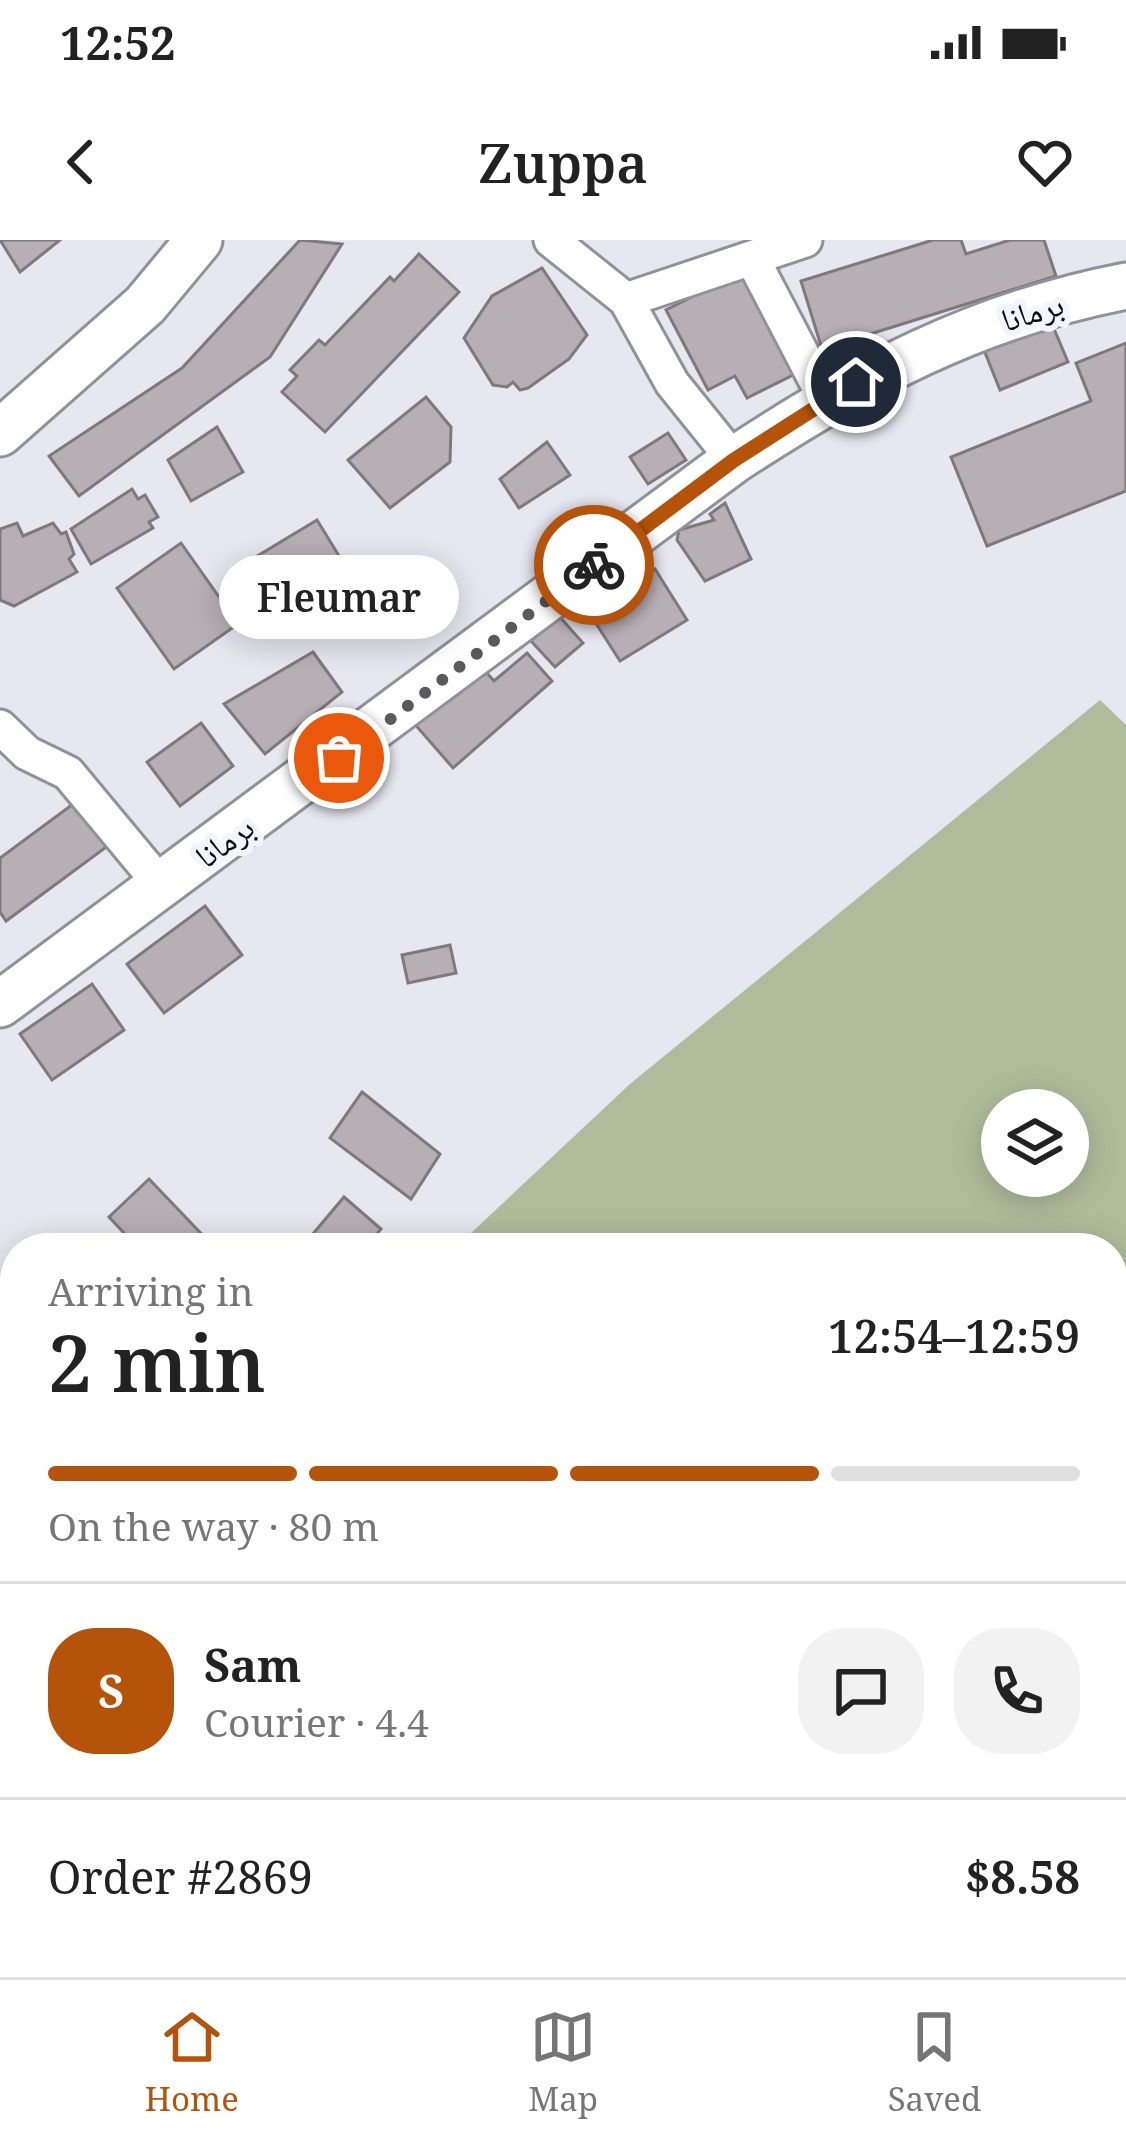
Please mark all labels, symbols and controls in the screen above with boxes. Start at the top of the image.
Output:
text: 12:52 [60,12,175,73]
text: Zuppa [478,125,648,199]
icon: back [48,129,114,195]
icon: heart [1012,129,1078,195]
street label: برمانا [995,280,1069,342]
pin [805,331,907,433]
icon: home [823,349,889,415]
courier [534,505,654,625]
icon: bike [561,532,627,598]
callout: Fleumar [219,554,459,638]
text: Fleumar [257,570,421,623]
pin [288,707,390,809]
icon: bag [306,725,372,791]
street label: برمانا [185,804,263,878]
map controls [981,1089,1089,1197]
button: layers [981,1089,1089,1197]
text: Arriving in [48,1264,254,1317]
text: 12:54–12:59 [828,1305,1080,1366]
text: 2 min [48,1309,266,1415]
text: On the way · 80 m [48,1499,379,1552]
button: chat [798,1628,924,1754]
button: phone [954,1628,1080,1754]
text: Sam [204,1634,301,1695]
text: S [98,1660,124,1721]
text: Courier · 4.4 [204,1695,429,1748]
text: Order #2869 [48,1846,313,1907]
text: $8.58 [965,1846,1080,1907]
tab: Home [145,2004,239,2121]
tab: Map [528,2004,598,2121]
tab: Saved [888,2004,981,2121]

